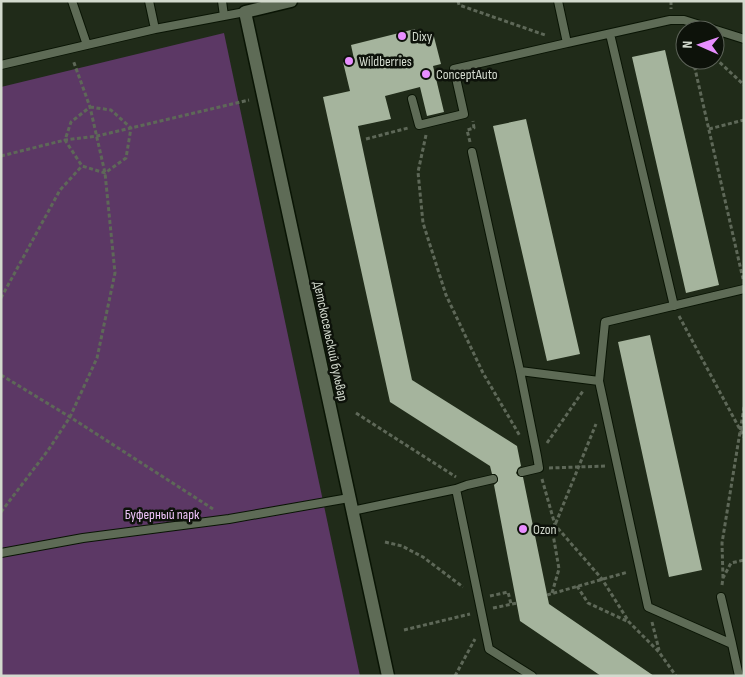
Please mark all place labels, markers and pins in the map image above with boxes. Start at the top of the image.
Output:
place label: Dixy [412,28,433,45]
marker: Dixy [396,30,408,42]
place label: Wildberries [359,53,412,70]
marker: Wildberries [343,55,355,67]
place label: ConceptAuto [436,66,498,83]
marker: ConceptAuto [420,68,432,80]
place label: Ozon [533,521,557,538]
marker: Ozon [517,523,529,535]

